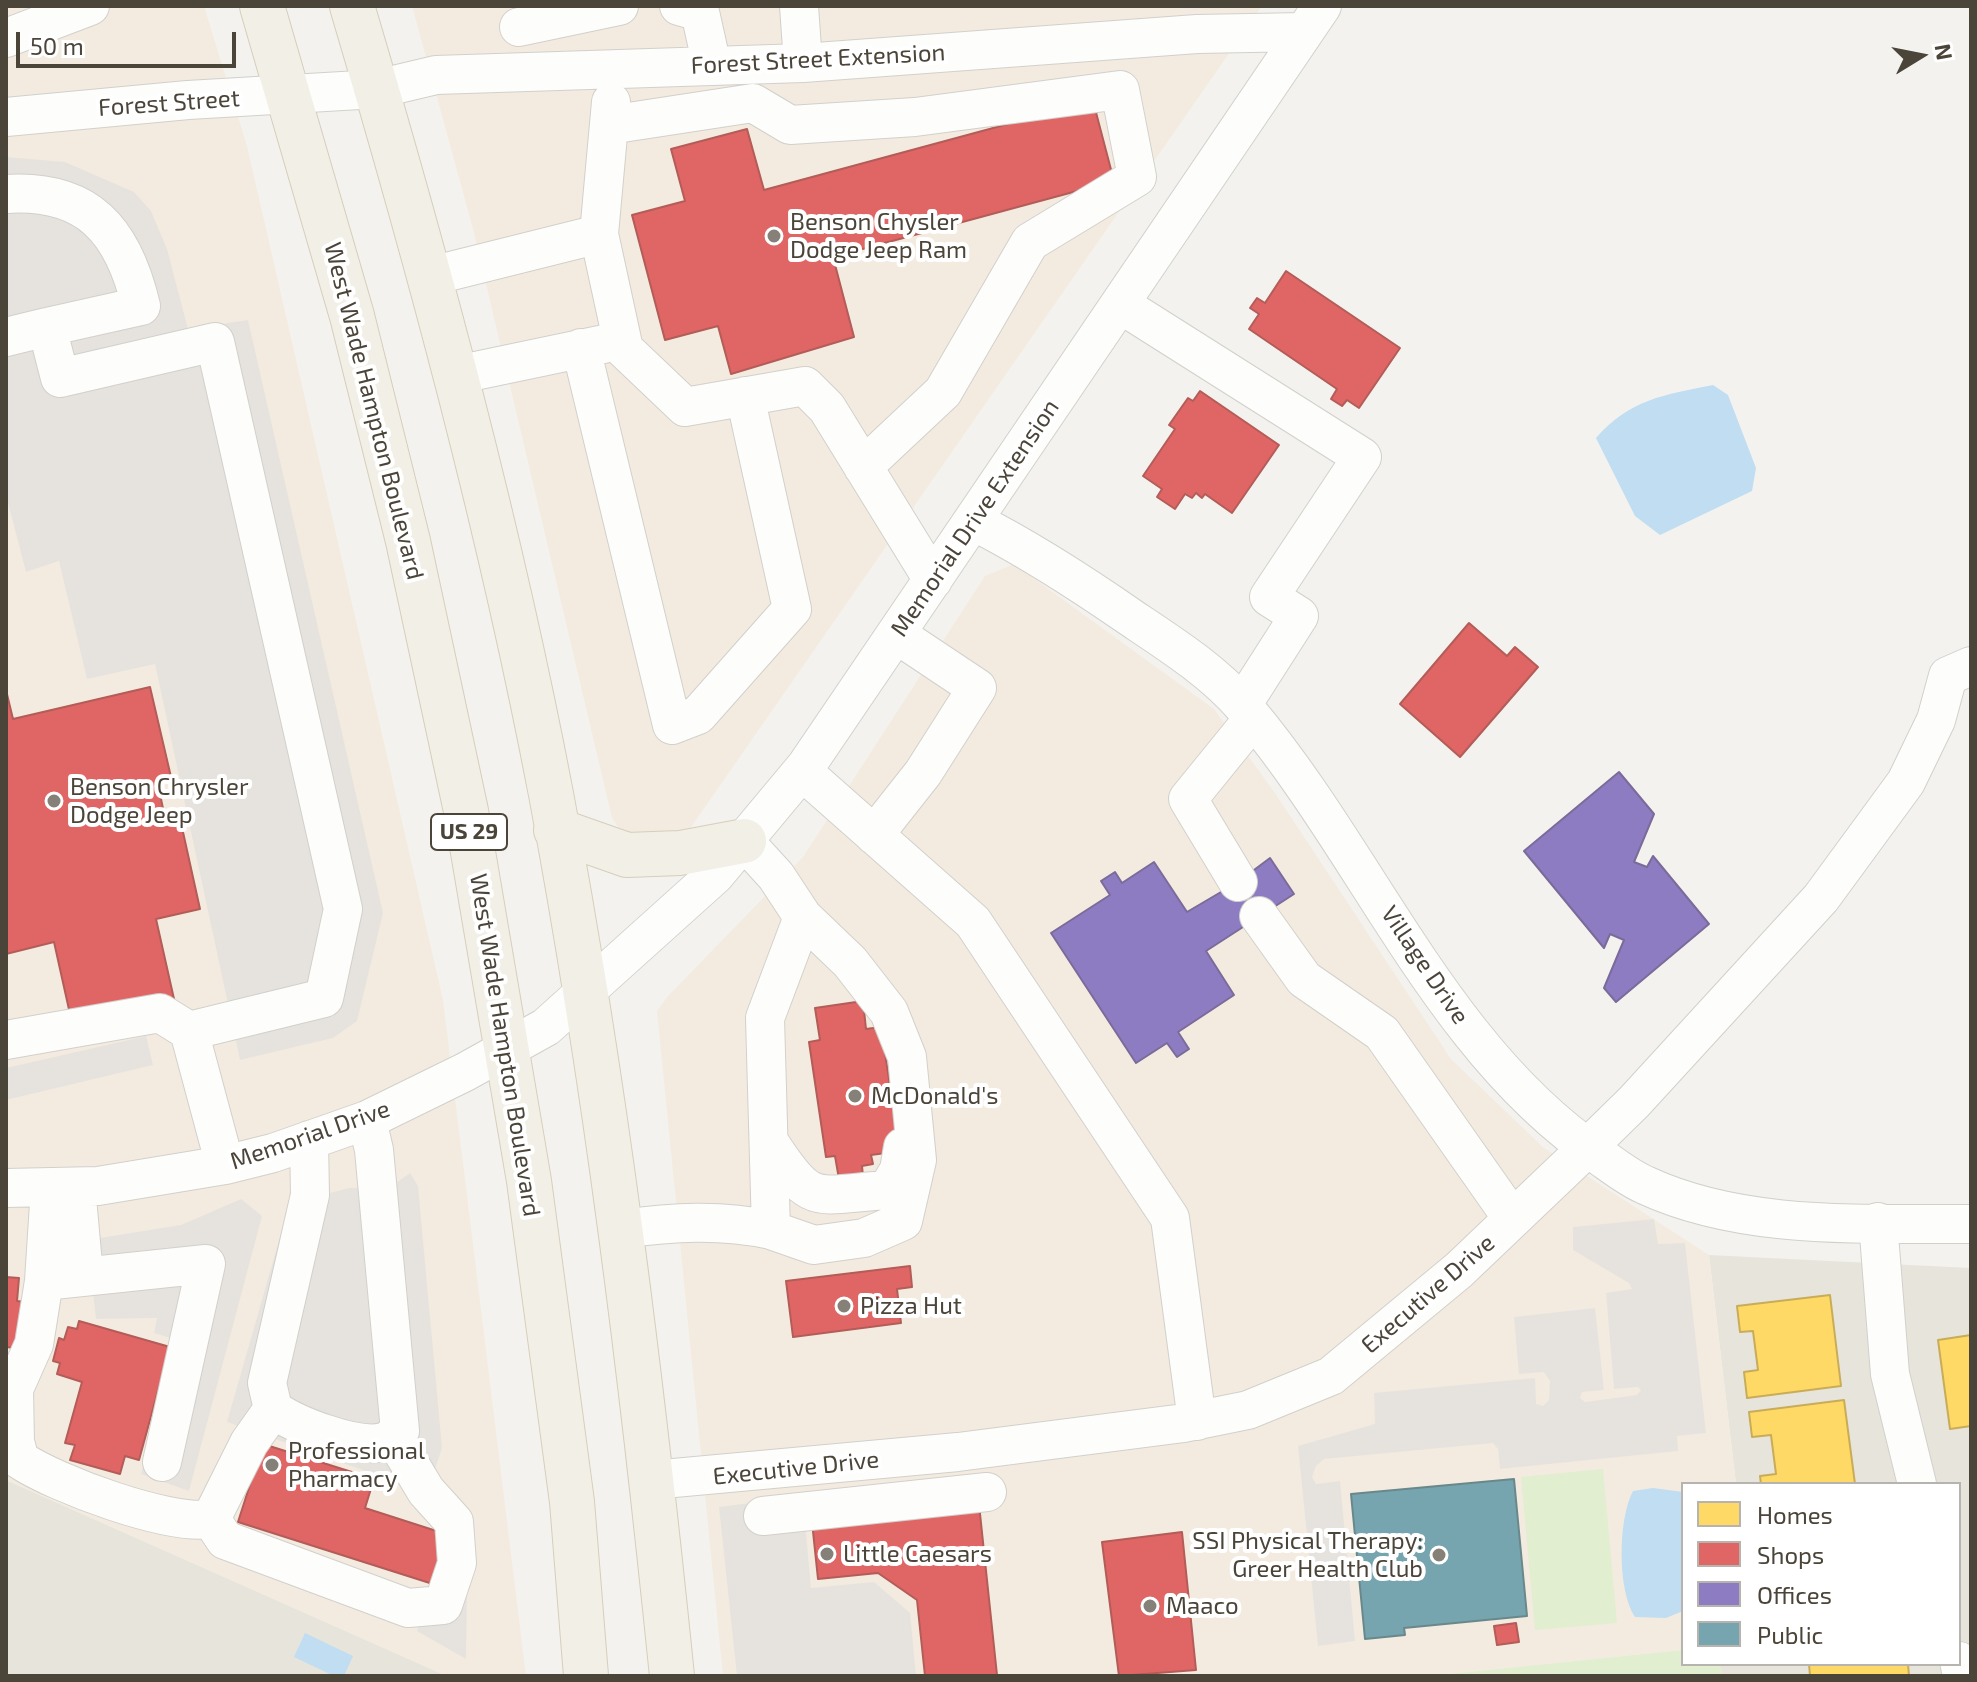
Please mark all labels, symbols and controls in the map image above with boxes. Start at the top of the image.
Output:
scale bar [20,16,240,66]
north arrow [1881,16,1961,96]
text: 50 m [30,31,84,60]
street label: Forest Street Extension [690,38,946,80]
text: N [1930,42,1959,62]
street label: Forest Street [97,84,241,122]
place label: Benson Chysler Dodge Jeep Ram [790,208,967,264]
marker: Benson Chysler Dodge Jeep Ram [765,227,783,245]
street label: West Wade Hampton Boulevard [318,239,430,583]
street label: Memorial Drive Extension [885,394,1065,642]
place label: Benson Chrysler Dodge Jeep [70,773,249,829]
marker: Benson Chrysler Dodge Jeep [45,792,63,810]
road number: US 29 [431,814,507,850]
street label: West Wade Hampton Boulevard [464,871,546,1219]
street label: Village Drive [1375,900,1475,1030]
place label: McDonald's [871,1082,999,1110]
marker: McDonald's [846,1087,864,1105]
street label: Memorial Drive [226,1094,394,1176]
street label: Executive Drive [1356,1228,1500,1360]
place label: Pizza Hut [860,1292,962,1320]
marker: Pizza Hut [835,1297,853,1315]
place label: Professional Pharmacy [288,1437,425,1493]
street label: Executive Drive [711,1445,881,1491]
marker: Professional Pharmacy [263,1456,281,1474]
legend [1681,1482,1961,1666]
text: Homes [1757,1500,1833,1529]
place label: SSI Physical Therapy: Greer Health Club [1192,1527,1423,1583]
place label: Little Caesars [843,1540,992,1568]
text: Shops [1757,1540,1824,1569]
marker: Little Caesars [818,1545,836,1563]
marker: SSI Physical Therapy: Greer Health Club [1430,1546,1448,1564]
text: Offices [1757,1580,1832,1609]
place label: Maaco [1166,1592,1239,1620]
marker: Maaco [1141,1597,1159,1615]
text: Public [1757,1620,1823,1649]

